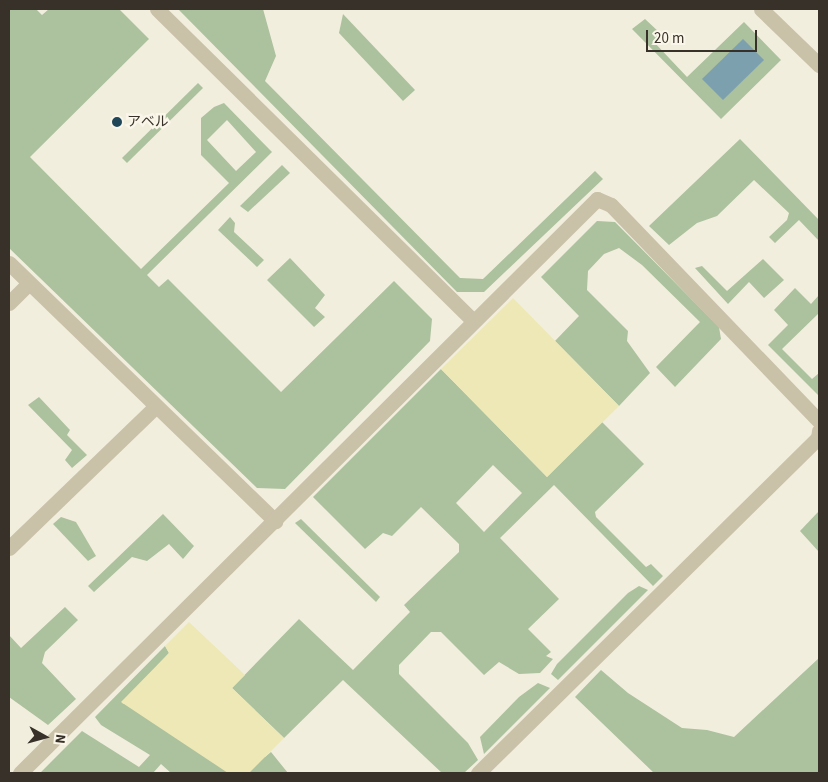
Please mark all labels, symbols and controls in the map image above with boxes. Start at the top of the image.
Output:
scale bar [648,20,759,52]
text: 20 m [654,28,684,49]
place label: アベル [127,114,169,130]
marker: アベル [111,116,123,128]
north arrow [20,712,70,762]
text: N [49,733,70,745]

